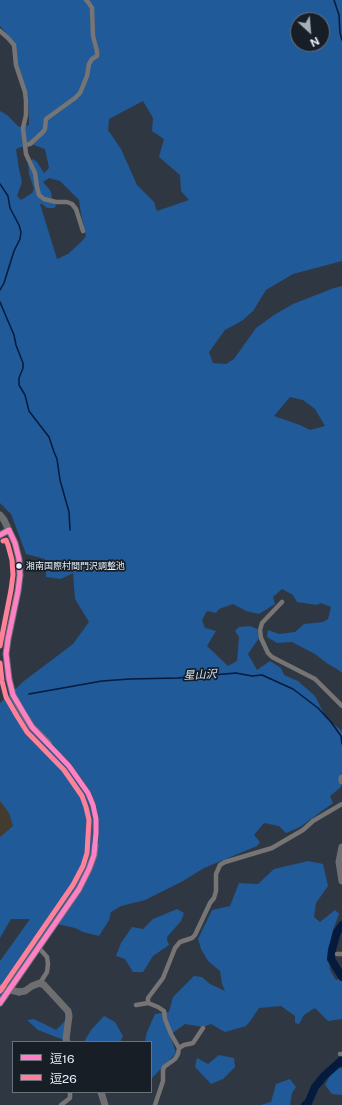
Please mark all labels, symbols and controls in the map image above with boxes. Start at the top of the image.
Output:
north arrow [290,12,330,52]
text: N [308,35,321,49]
marker: 湘南国際村間門沢調整池 [14,561,24,571]
place label: 湘南国際村間門沢調整池 [26,561,125,571]
water label: 星山沢 [183,668,217,682]
legend [12,1041,152,1093]
text: 逗16 [50,1052,74,1066]
text: 逗26 [50,1072,77,1086]

